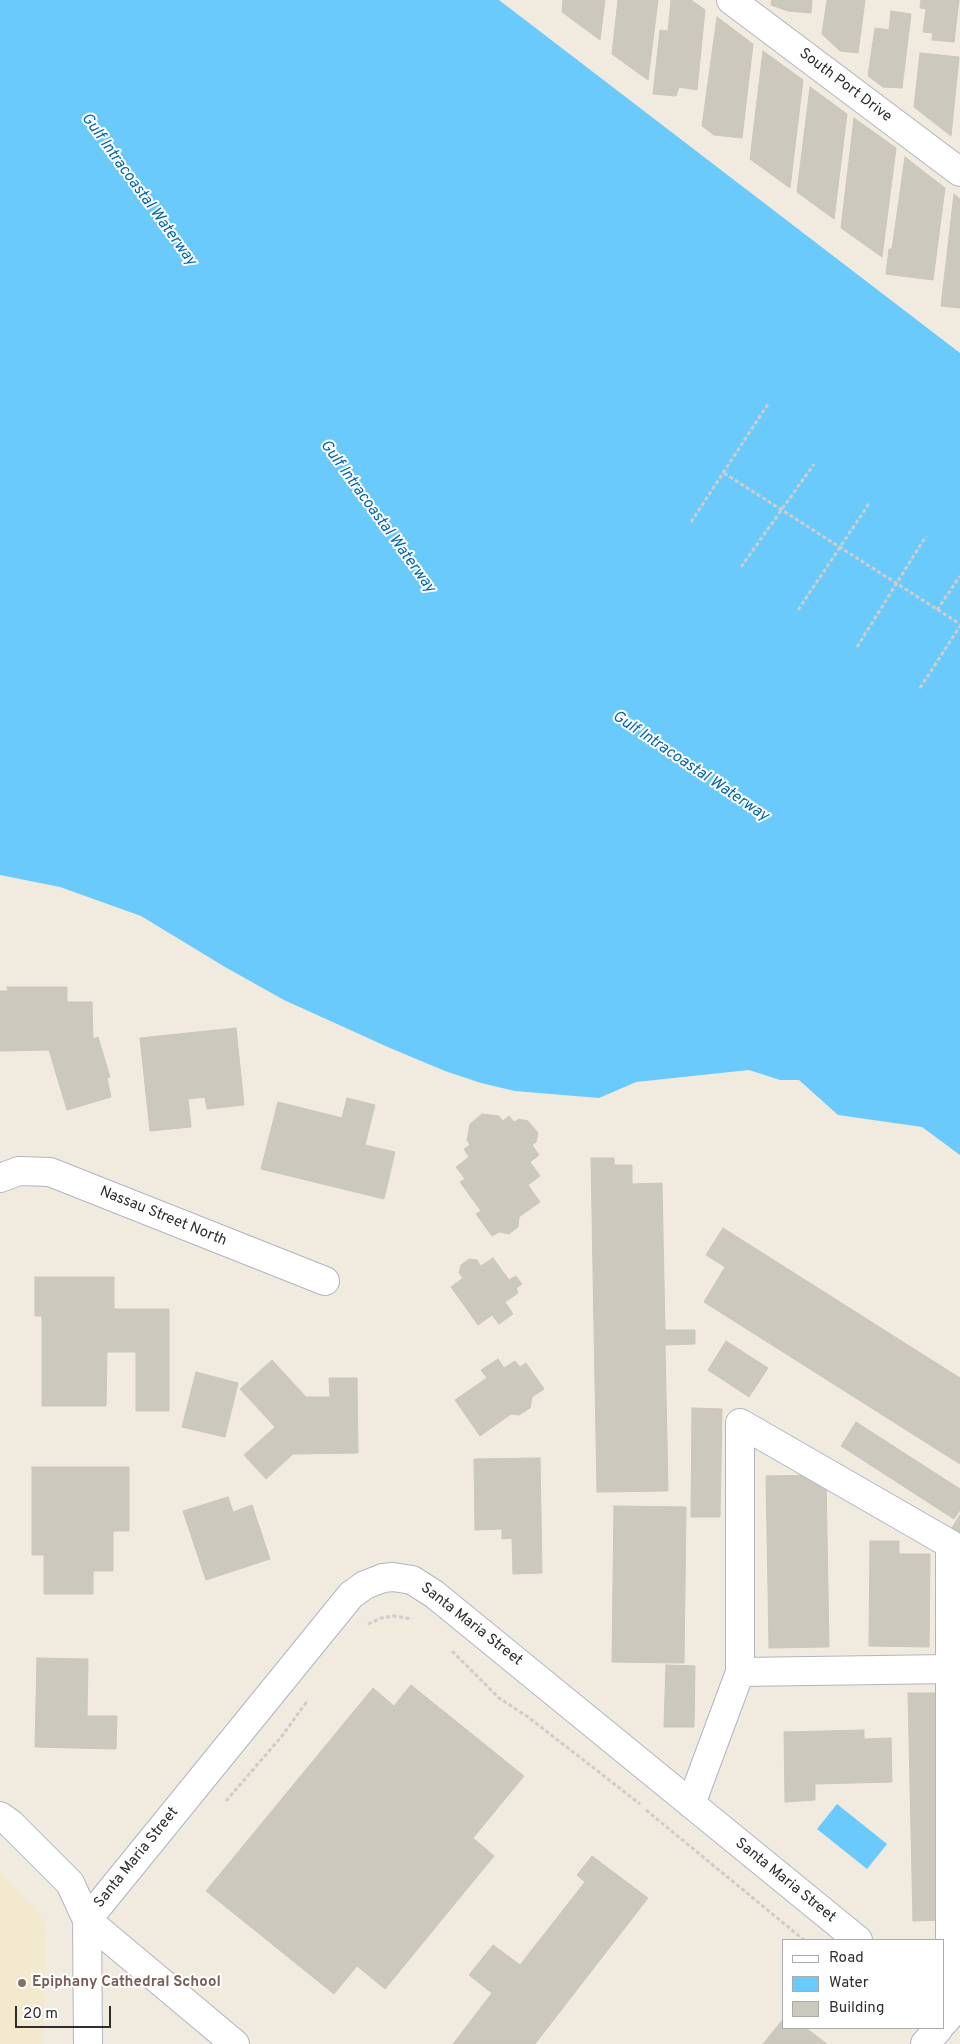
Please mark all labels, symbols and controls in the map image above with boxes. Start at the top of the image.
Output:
street label: South Port Drive [795,45,895,127]
water label: Gulf Intracoastal Waterway [76,110,200,270]
water label: Gulf Intracoastal Waterway [315,437,439,597]
water label: Gulf Intracoastal Waterway [608,707,772,827]
street label: Nassau Street North [97,1183,229,1251]
street label: Santa Maria Street [417,1580,525,1670]
street label: Santa Maria Street [91,1804,183,1912]
street label: Santa Maria Street [731,1835,839,1927]
legend [782,1939,945,2029]
text: Road [829,1949,864,1968]
place label: Epiphany Cathedral School [32,1974,221,1992]
text: Water [829,1974,868,1993]
marker: Epiphany Cathedral School [16,1977,28,1989]
scale bar [18,1996,114,2028]
text: Building [829,1999,884,2018]
text: 20 m [23,2005,58,2024]

